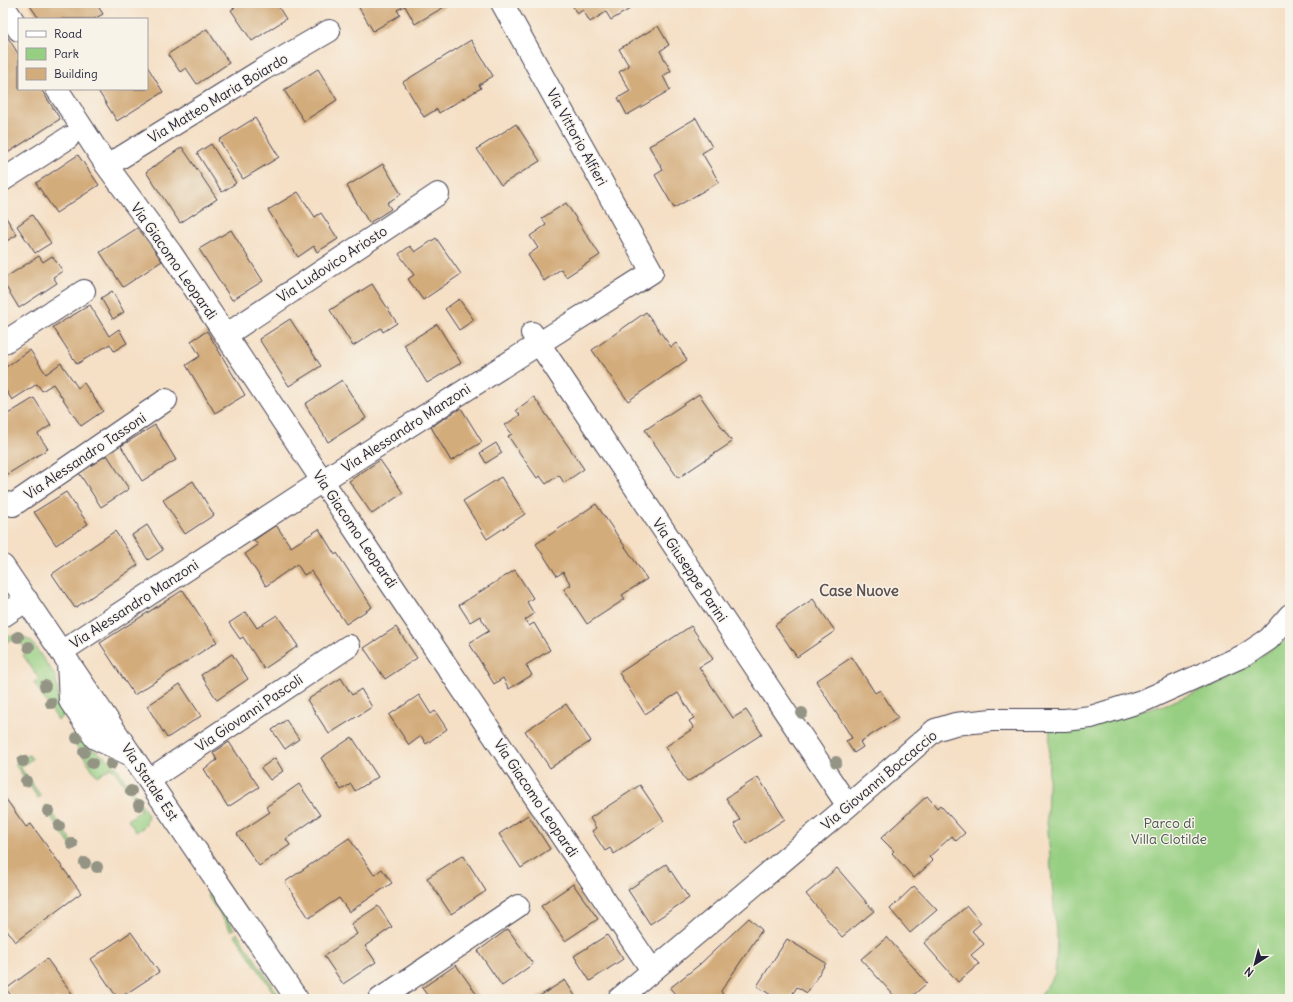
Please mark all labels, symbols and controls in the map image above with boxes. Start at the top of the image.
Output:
legend [18,18,148,90]
text: Road [54,26,82,41]
text: Park [54,46,79,61]
street label: Via Matteo Maria Boiardo [145,49,291,147]
text: Building [54,66,98,81]
street label: Via Vittorio Alfieri [543,85,611,189]
street label: Via Giacomo Leopardi [127,199,221,323]
street label: Via Ludovico Ariosto [274,222,391,306]
street label: Via Alessandro Manzoni [338,380,474,476]
street label: Via Alessandro Tassoni [21,409,149,503]
street label: Via Giacomo Leopardi [309,467,401,591]
street label: Via Giuseppe Parini [649,515,731,625]
street label: Via Alessandro Manzoni [66,556,202,652]
district label: Case Nuove [819,581,899,600]
street label: Via Giovanni Pascoli [192,671,306,755]
street label: Via Giovanni Boccaccio [817,726,941,834]
street label: Via Giacomo Leopardi [490,736,582,860]
street label: Via Statale Est [118,740,183,824]
park label: Parco di Villa Clotilde [1131,814,1207,848]
north arrow [1235,944,1275,984]
text: N [1242,964,1256,980]

